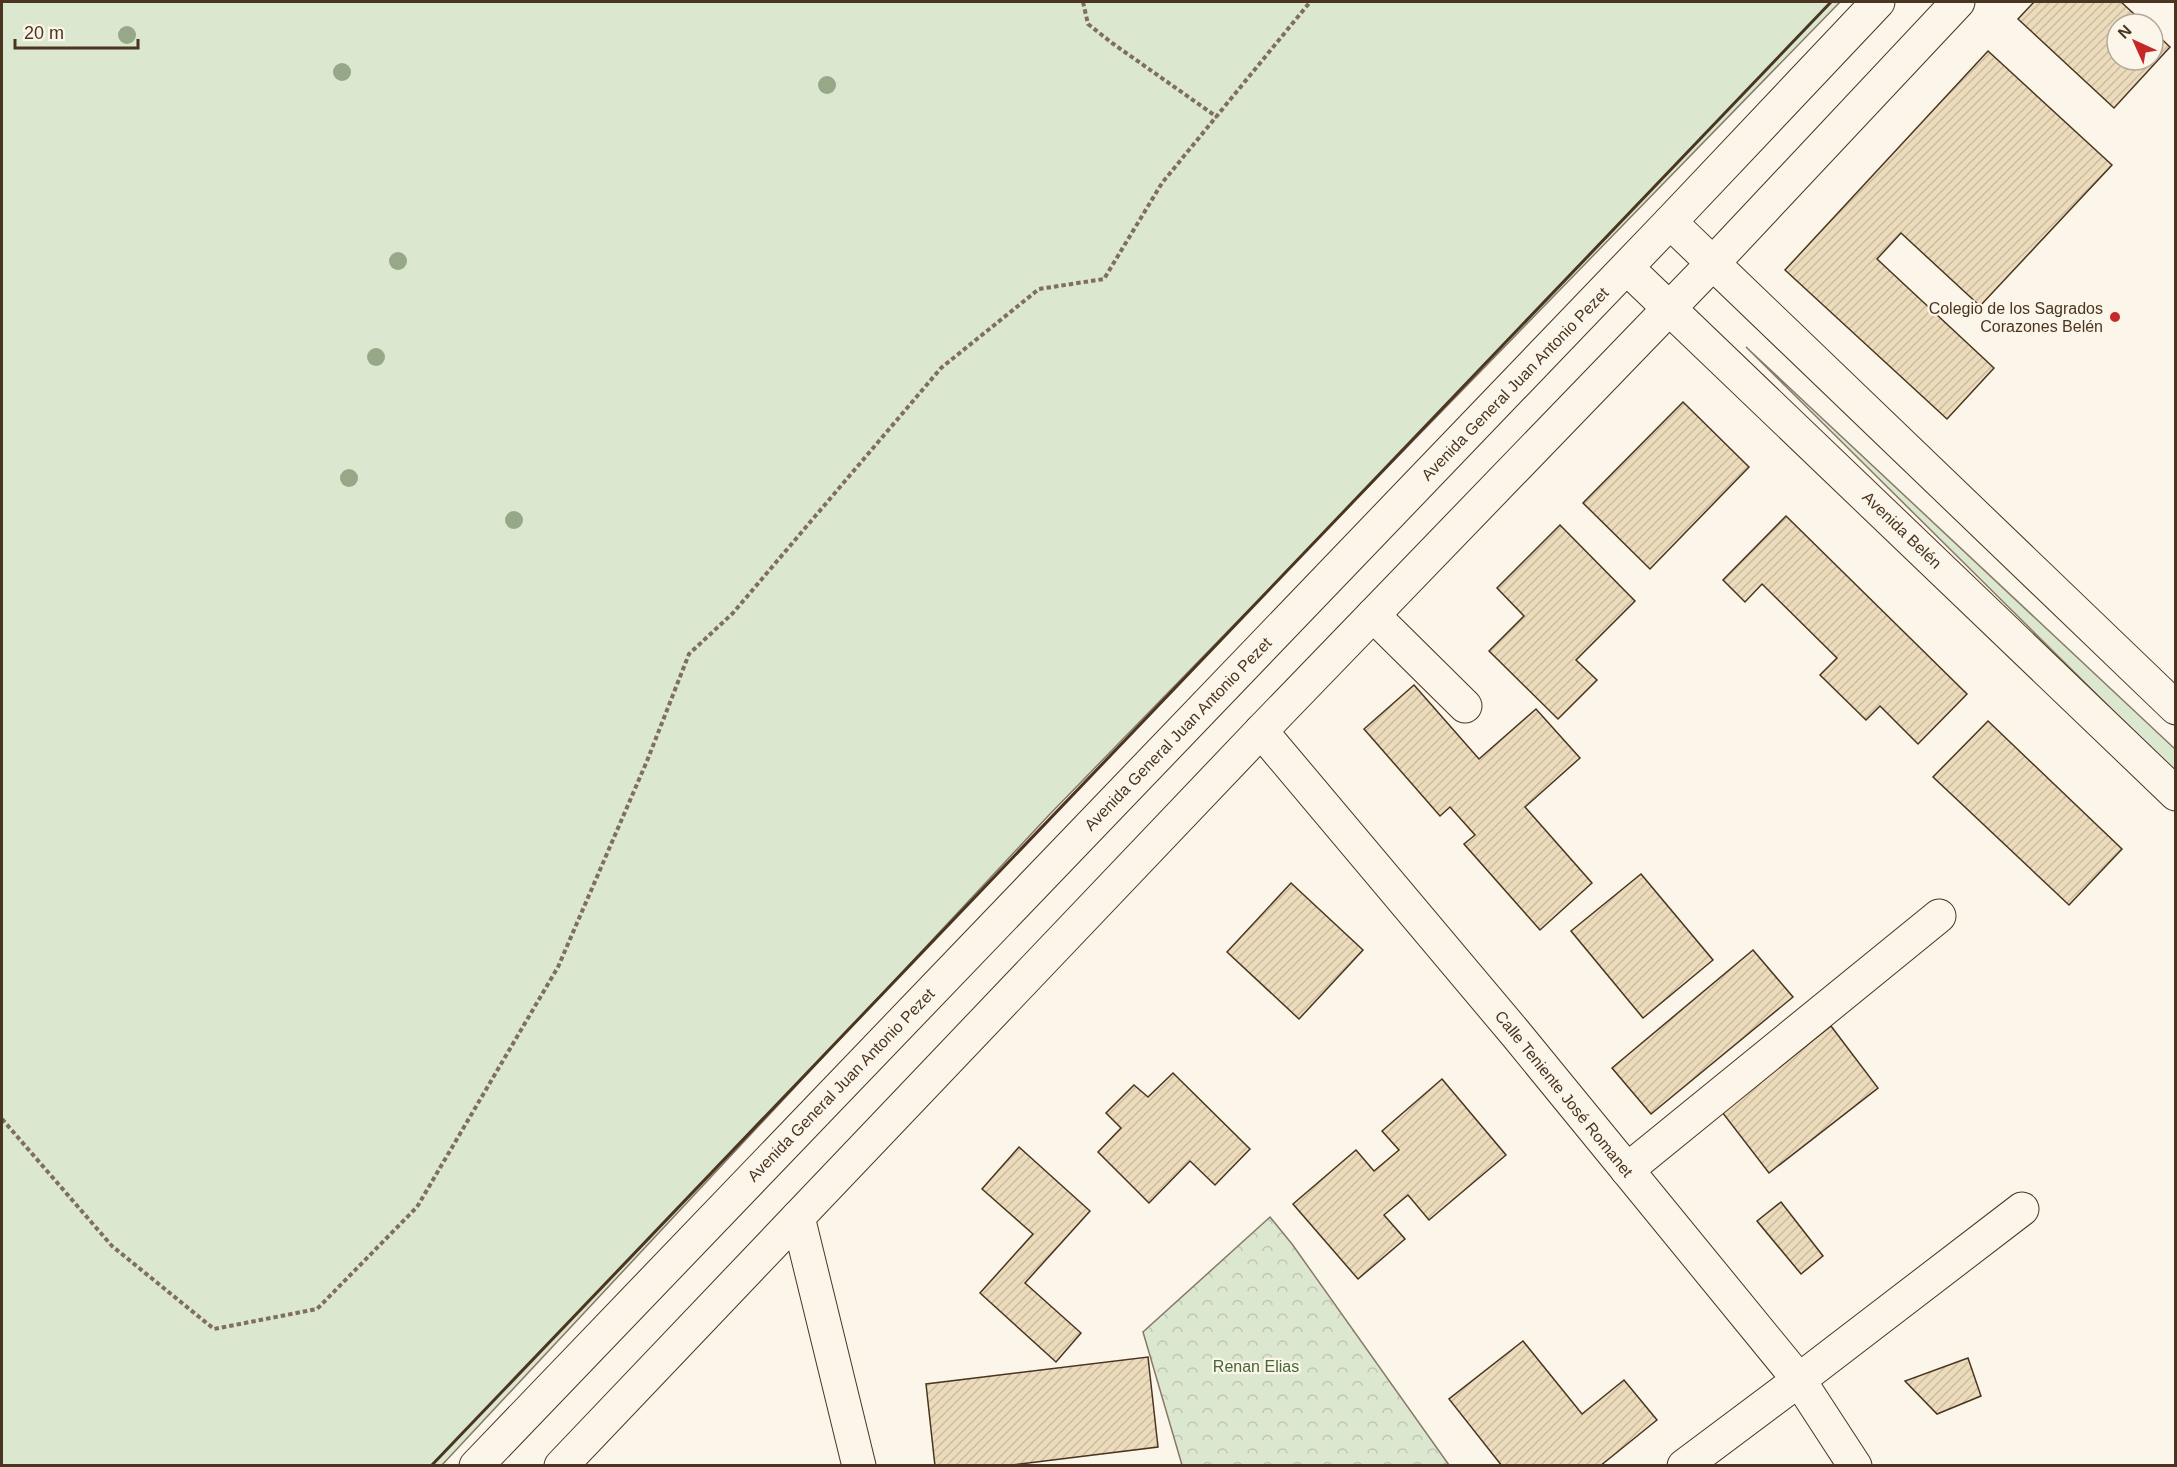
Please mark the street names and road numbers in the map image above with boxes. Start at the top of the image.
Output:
street label: Avenida General Juan Antonio Pezet [1418,284,1612,484]
street label: Avenida Belén [1859,488,1945,572]
street label: Avenida General Juan Antonio Pezet [1081,634,1275,834]
street label: Avenida General Juan Antonio Pezet [744,985,938,1185]
street label: Calle Teniente José Romanet [1492,1008,1637,1181]

